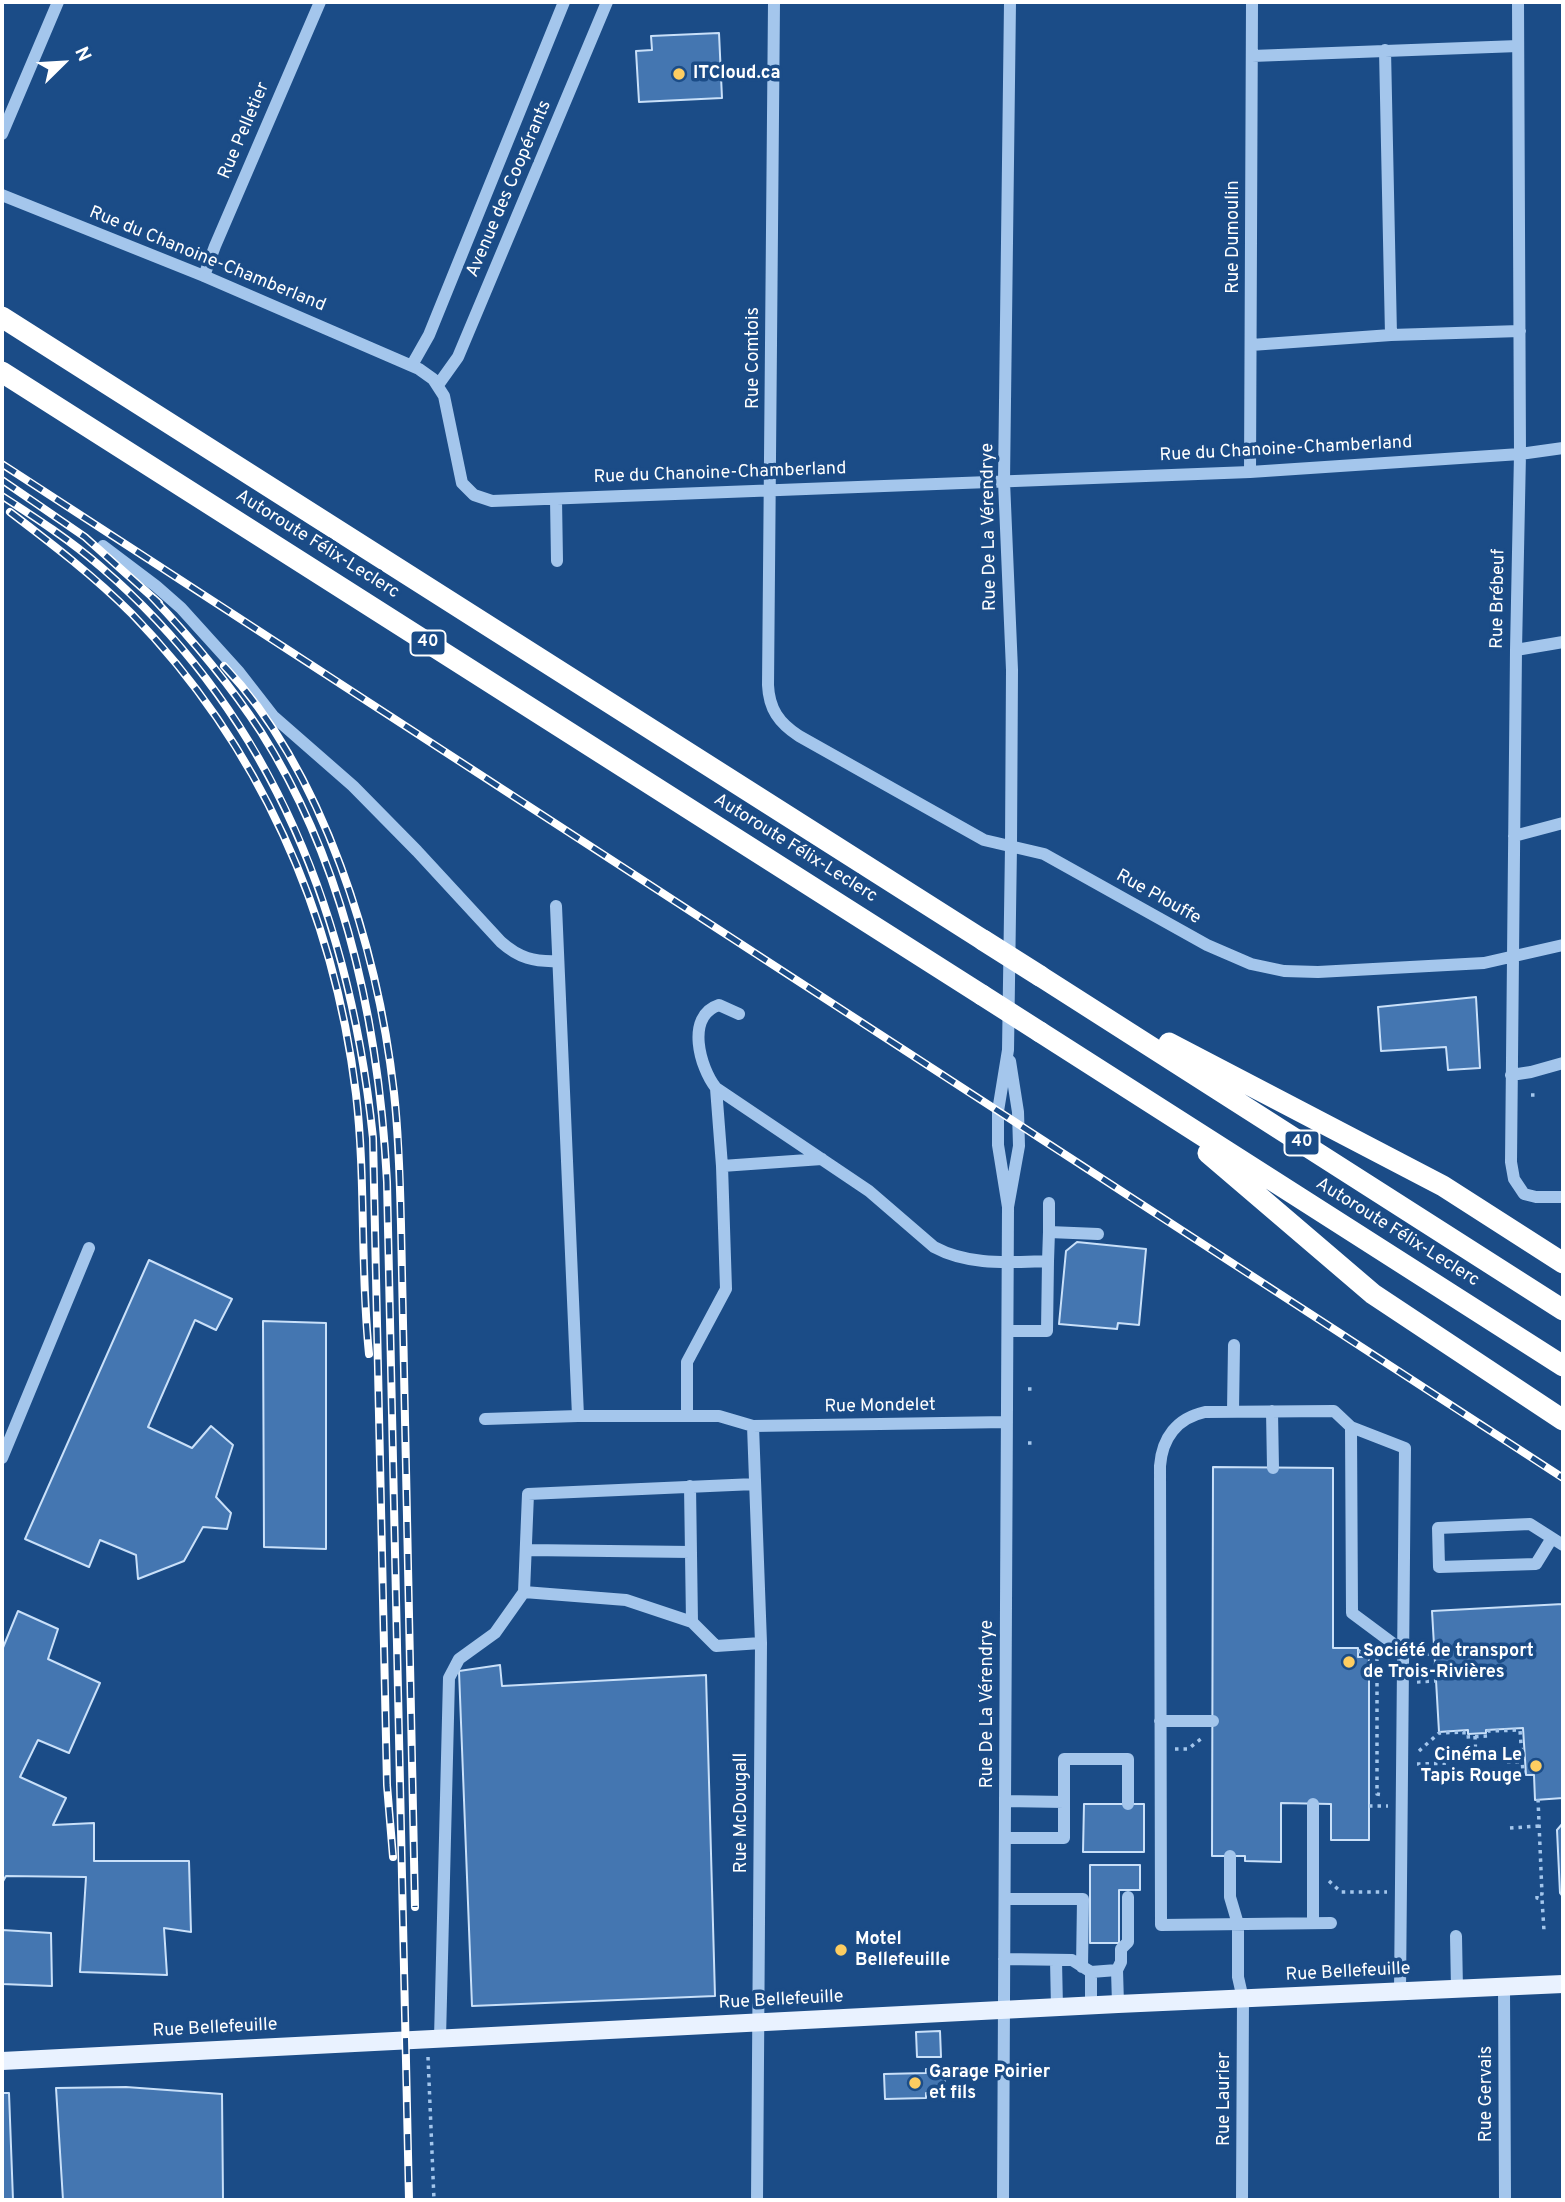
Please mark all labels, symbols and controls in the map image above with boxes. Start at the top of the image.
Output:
north arrow [28,28,98,98]
text: N [68,43,96,66]
place label: ITCloud.ca [693,63,781,85]
marker: ITCloud.ca [671,66,687,82]
street label: Rue Pelletier [215,79,275,183]
street label: Avenue des Coopérants [463,97,557,281]
street label: Rue Dumoulin [1223,180,1245,294]
street label: Rue du Chanoine-Chamberland [86,203,328,317]
street label: Rue Comtois [743,307,765,409]
street label: Rue du Chanoine-Chamberland [1159,433,1413,467]
street label: Rue De La Vérendrye [978,443,1002,611]
street label: Rue du Chanoine-Chamberland [593,459,847,489]
street label: Autoroute Félix-Leclerc [231,486,403,604]
street label: Rue Brébeuf [1487,549,1511,649]
road number: 40 [410,630,446,656]
street label: Autoroute Félix-Leclerc [709,790,881,908]
street label: Rue Plouffe [1112,866,1204,930]
road number: 40 [1284,1130,1320,1156]
street label: Autoroute Félix-Leclerc [1311,1174,1483,1292]
street label: Rue Mondelet [824,1395,936,1419]
street label: Rue De La Vérendrye [977,1620,999,1788]
place label: Société de transport de Trois-Rivières [1363,1641,1534,1684]
marker: Société de transport de Trois-Rivières [1341,1654,1357,1670]
place label: Cinéma Le Tapis Rouge [1421,1745,1522,1788]
street label: Rue McDougall [731,1753,753,1873]
marker: Cinéma Le Tapis Rouge [1528,1758,1544,1774]
place label: Motel Bellefeuille [855,1929,950,1972]
marker: Motel Bellefeuille [833,1942,849,1958]
street label: Rue Bellefeuille [1285,1959,1411,1987]
street label: Rue Bellefeuille [718,1987,844,2015]
street label: Rue Bellefeuille [152,2015,278,2043]
street label: Rue Gervais [1476,2046,1498,2142]
street label: Rue Laurier [1214,2052,1236,2146]
place label: Garage Poirier et fils [929,2062,1050,2104]
marker: Garage Poirier et fils [907,2075,923,2091]

